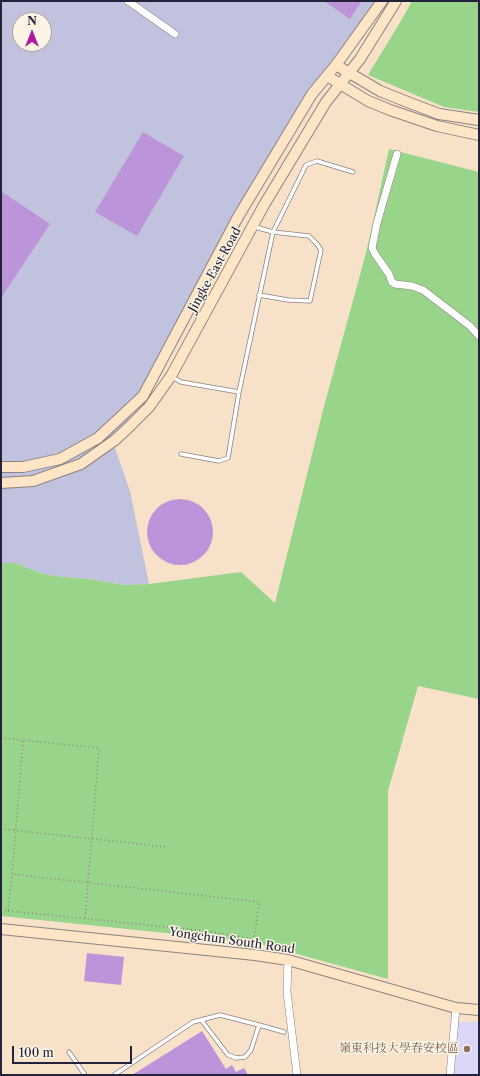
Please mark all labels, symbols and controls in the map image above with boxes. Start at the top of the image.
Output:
north arrow [12,12,52,52]
text: N [27,14,37,28]
street label: Jingke East Road [186,225,244,315]
street label: Yongchun South Road [168,925,296,957]
scale bar [14,1038,134,1064]
place label: 嶺東科技大學春安校區 [339,1042,459,1056]
marker: 嶺東科技大學春安校區 [462,1044,472,1054]
text: 100 m [19,1045,54,1060]

